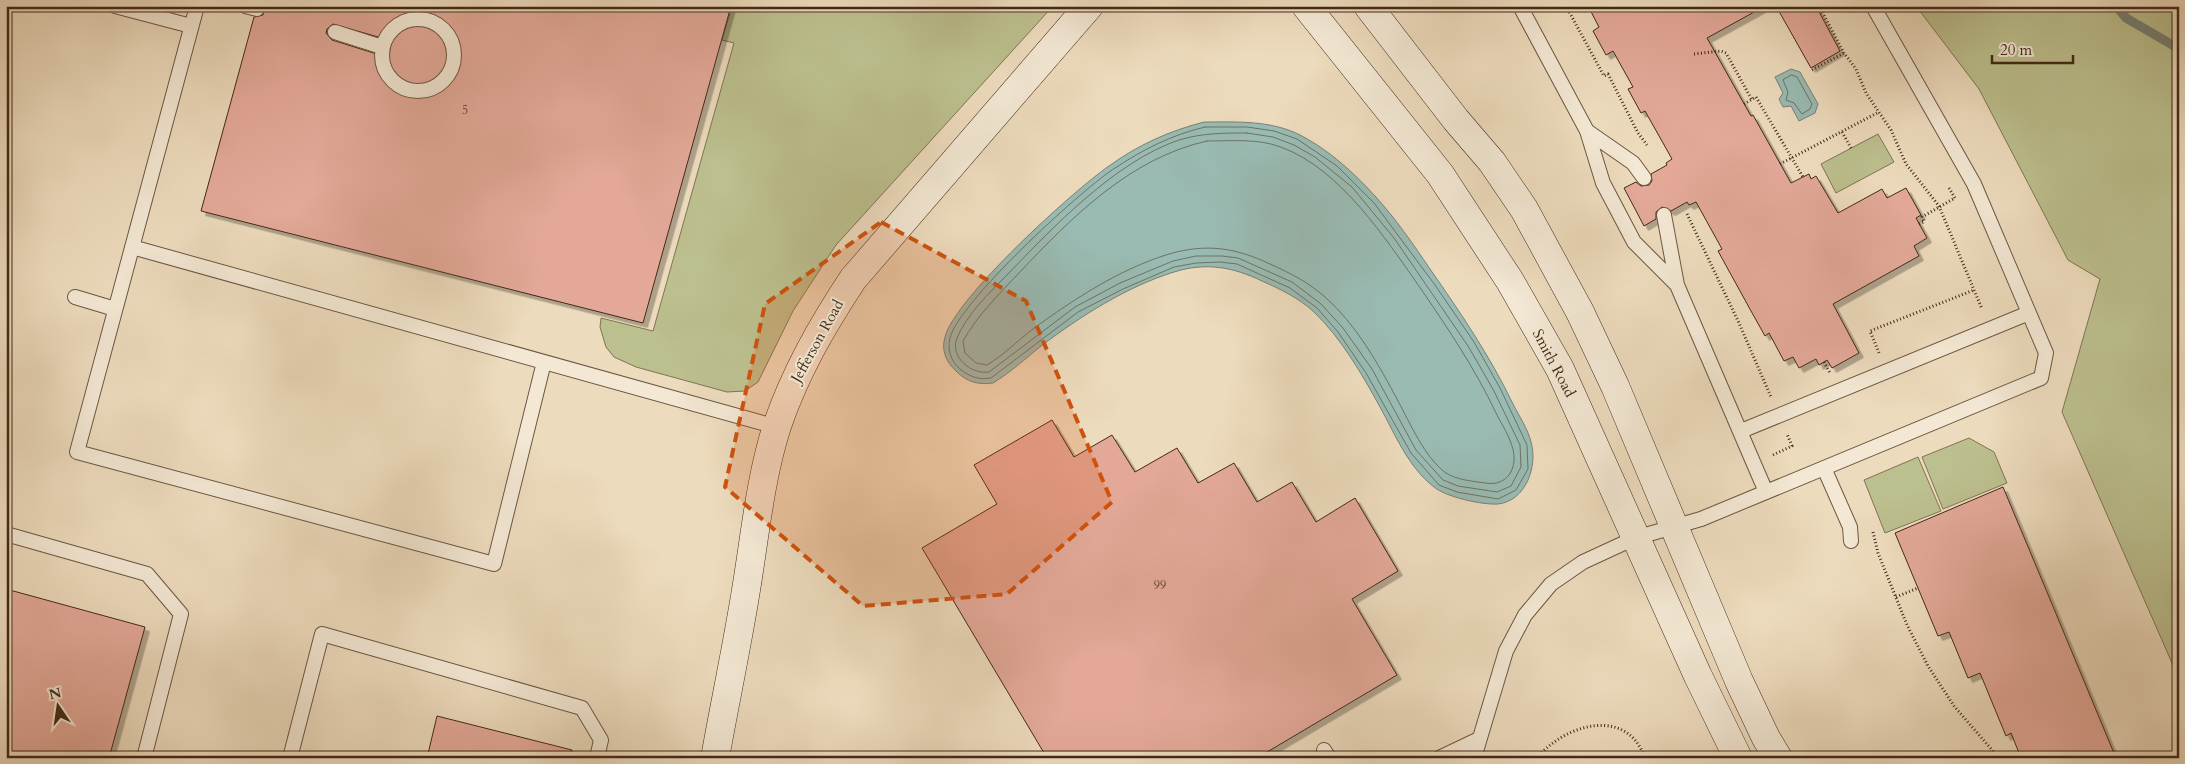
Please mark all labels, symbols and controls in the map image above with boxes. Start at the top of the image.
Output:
scale bar [1992,32,2074,64]
text: 20 m [2000,40,2032,60]
house number: 5 [462,102,468,118]
street label: Jefferson Road [785,296,848,388]
street label: Smith Road [1528,325,1580,401]
house number: 99 [1154,577,1166,593]
north arrow [32,682,82,732]
text: N [47,683,63,704]

